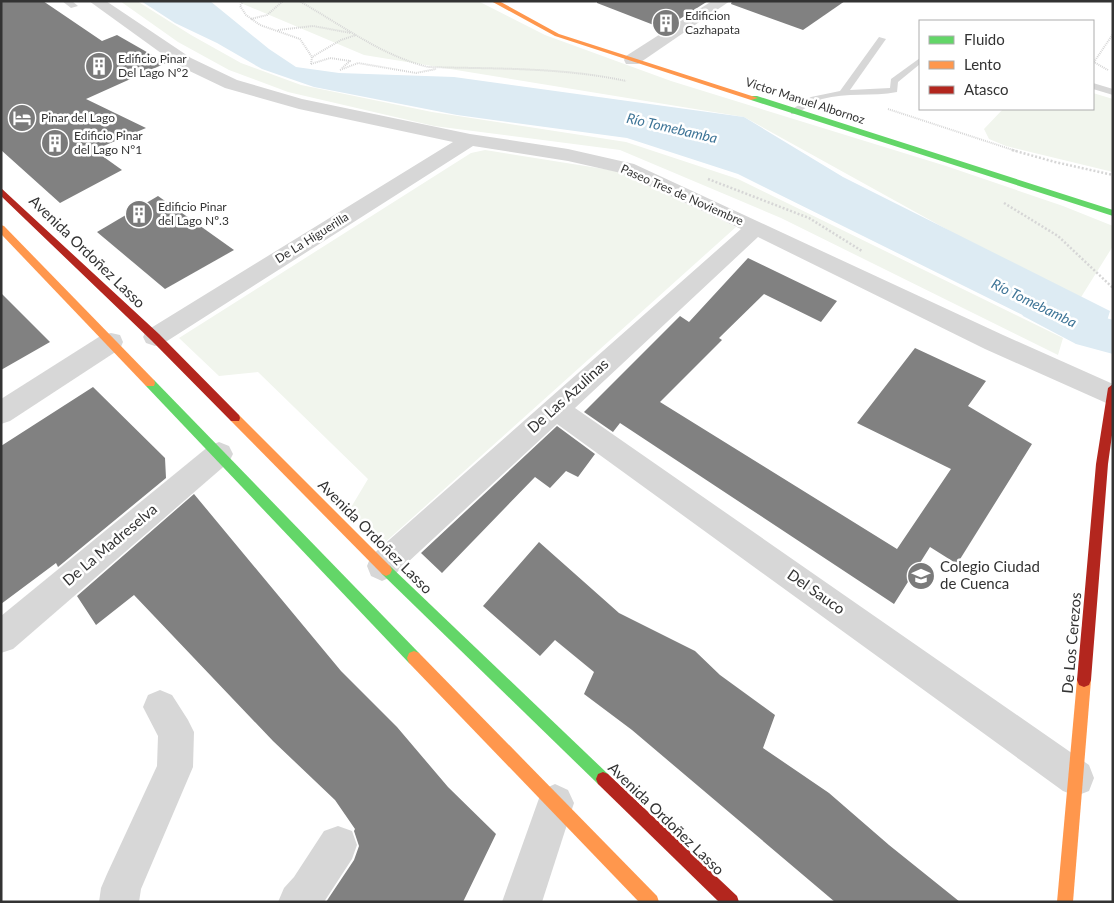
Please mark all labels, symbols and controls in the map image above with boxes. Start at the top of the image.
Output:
building icon: Edificion Cazhapata [651,8,681,38]
place label: Edificion Cazhapata [685,8,740,37]
legend [919,20,1094,110]
text: Fluido [964,30,1005,48]
building icon: Edificio Pinar Del Lago N°2 [84,51,114,81]
place label: Edificio Pinar Del Lago N°2 [118,51,189,80]
text: Lento [964,55,1001,73]
street label: Victor Manuel Albornoz [743,74,867,127]
text: Atasco [964,80,1009,98]
hotel icon: Pinar del Lago [7,103,37,133]
water label: Río Tomebamba [625,109,719,146]
place label: Pinar del Lago [41,110,115,125]
building icon: Edificio Pinar del Lago N°1 [40,128,70,158]
place label: Edificio Pinar del Lago N°1 [74,128,143,157]
street label: Paseo Tres de Noviembre [619,161,746,228]
street label: Avenida Ordoñez Lasso [26,191,149,311]
building icon: Edificio Pinar del Lago Nº.3 [124,199,154,229]
place label: Edificio Pinar del Lago Nº.3 [158,199,229,228]
street label: De La Higuerilla [272,209,351,266]
water label: Río Tomebamba [989,275,1080,330]
street label: De Las Azulinas [523,354,612,436]
street label: Avenida Ordoñez Lasso [315,475,437,597]
street label: De La Madreselva [58,500,160,589]
place label: Colegio Ciudad de Cuenca [940,557,1040,592]
school or university icon: Colegio Ciudad de Cuenca [906,561,936,591]
street label: Del Sauco [784,565,849,617]
street label: De Los Cerezos [1058,592,1084,694]
street label: Avenida Ordoñez Lasso [605,758,728,878]

